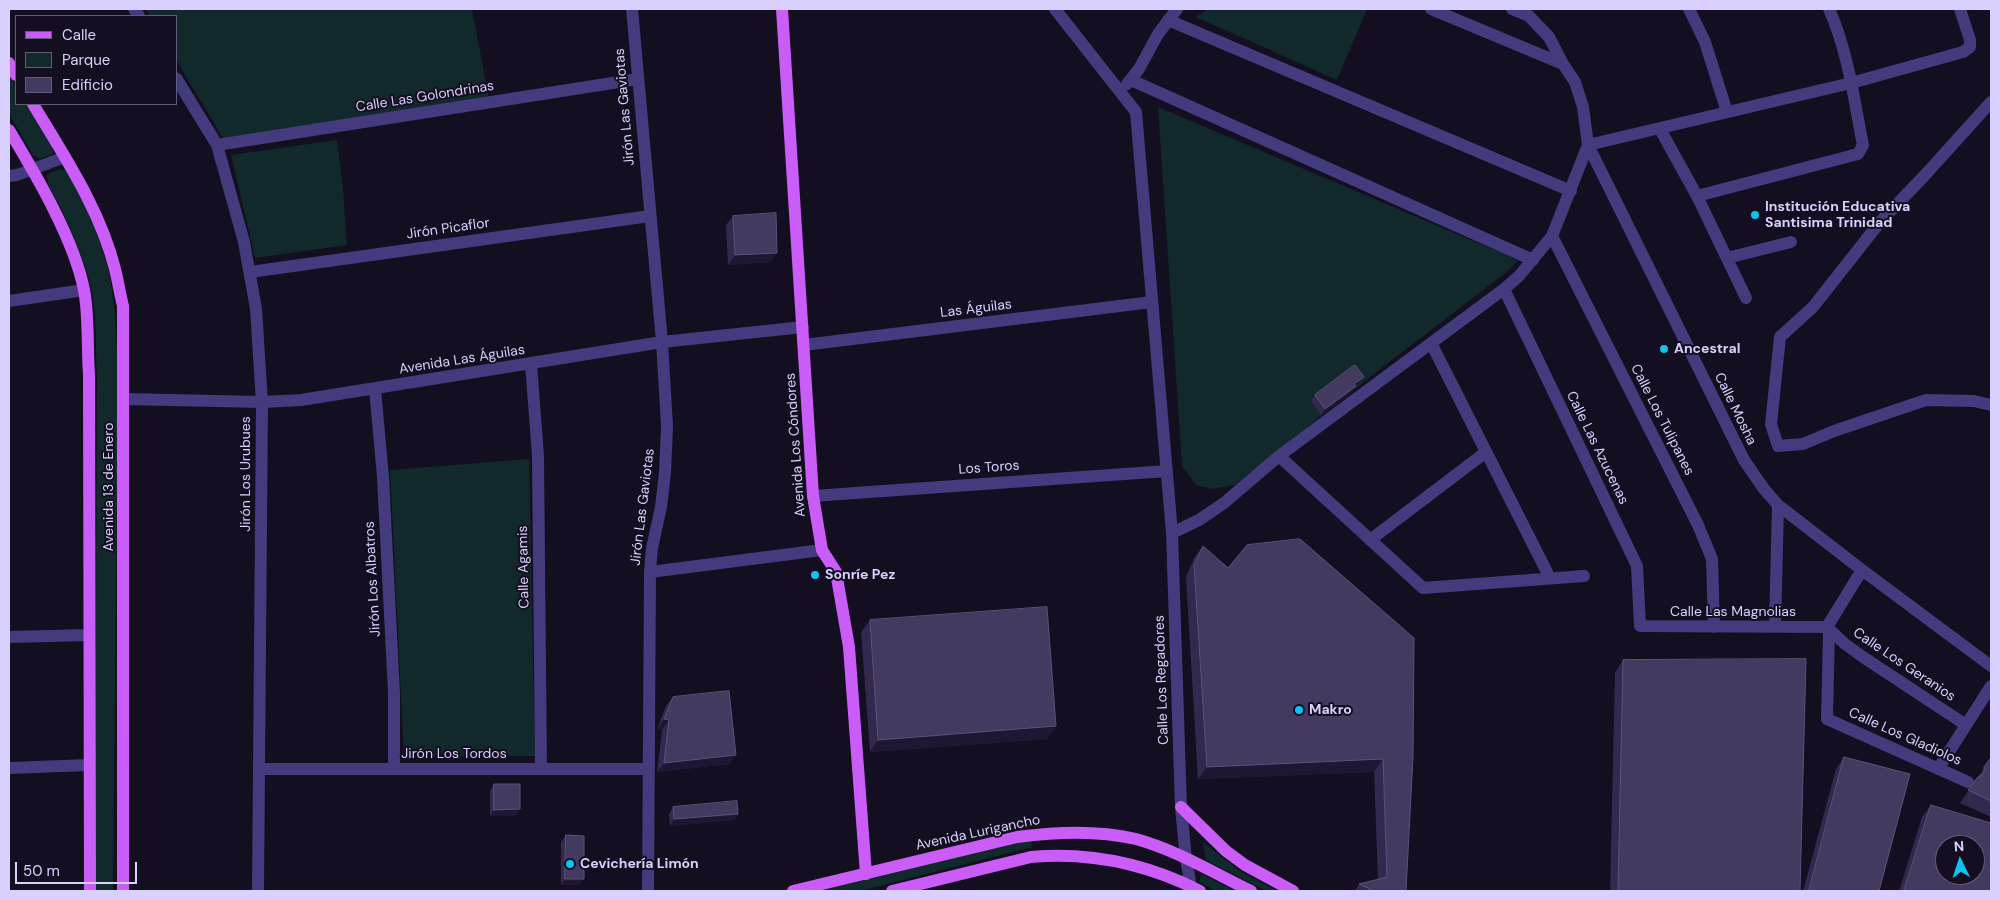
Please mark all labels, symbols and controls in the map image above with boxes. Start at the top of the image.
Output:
legend [15,15,178,105]
text: Calle [62,25,96,45]
street label: Jirón Las Gaviotas [611,48,639,166]
text: Parque [62,50,110,70]
text: Edificio [62,75,113,95]
street label: Calle Las Golondrinas [355,78,495,116]
place label: Institución Educativa Santisima Trinidad [1765,199,1910,232]
marker: Institución Educativa Santisima Trinidad [1749,209,1761,221]
street label: Jirón Picaflor [405,215,491,243]
street label: Las Águilas [939,296,1013,322]
place label: Ancestral [1674,341,1740,357]
street label: Avenida Las Águilas [398,342,526,378]
marker: Ancestral [1658,343,1670,355]
street label: Calle Los Tulipanes [1627,361,1697,479]
street label: Calle Mosha [1710,370,1760,448]
street label: Avenida Los Cóndores [783,372,809,518]
street label: Calle Las Azucenas [1562,389,1632,507]
street label: Jirón Los Urubues [238,416,254,532]
street label: Avenida 13 de Enero [101,422,117,552]
street label: Jirón Las Gaviotas [627,447,659,567]
street label: Los Toros [958,457,1020,479]
street label: Jirón Los Albatros [362,521,384,637]
street label: Calle Agamis [515,525,533,609]
place label: Sonríe Pez [825,567,895,583]
marker: Sonríe Pez [809,569,821,581]
street label: Calle Las Magnolias [1670,604,1796,620]
street label: Calle Los Regadores [1151,615,1173,745]
street label: Calle Los Geranios [1850,625,1958,705]
place label: Makro [1309,702,1352,718]
marker: Makro [1293,704,1305,716]
street label: Calle Los Gladiolos [1846,705,1964,769]
street label: Jirón Los Tordos [401,746,507,762]
street label: Avenida Lurigancho [914,812,1042,854]
north arrow [1935,835,1985,885]
text: N [1953,837,1965,855]
scale bar [18,852,140,884]
place label: Cevichería Limón [580,856,699,872]
marker: Cevichería Limón [564,858,576,870]
text: 50 m [23,861,60,881]

